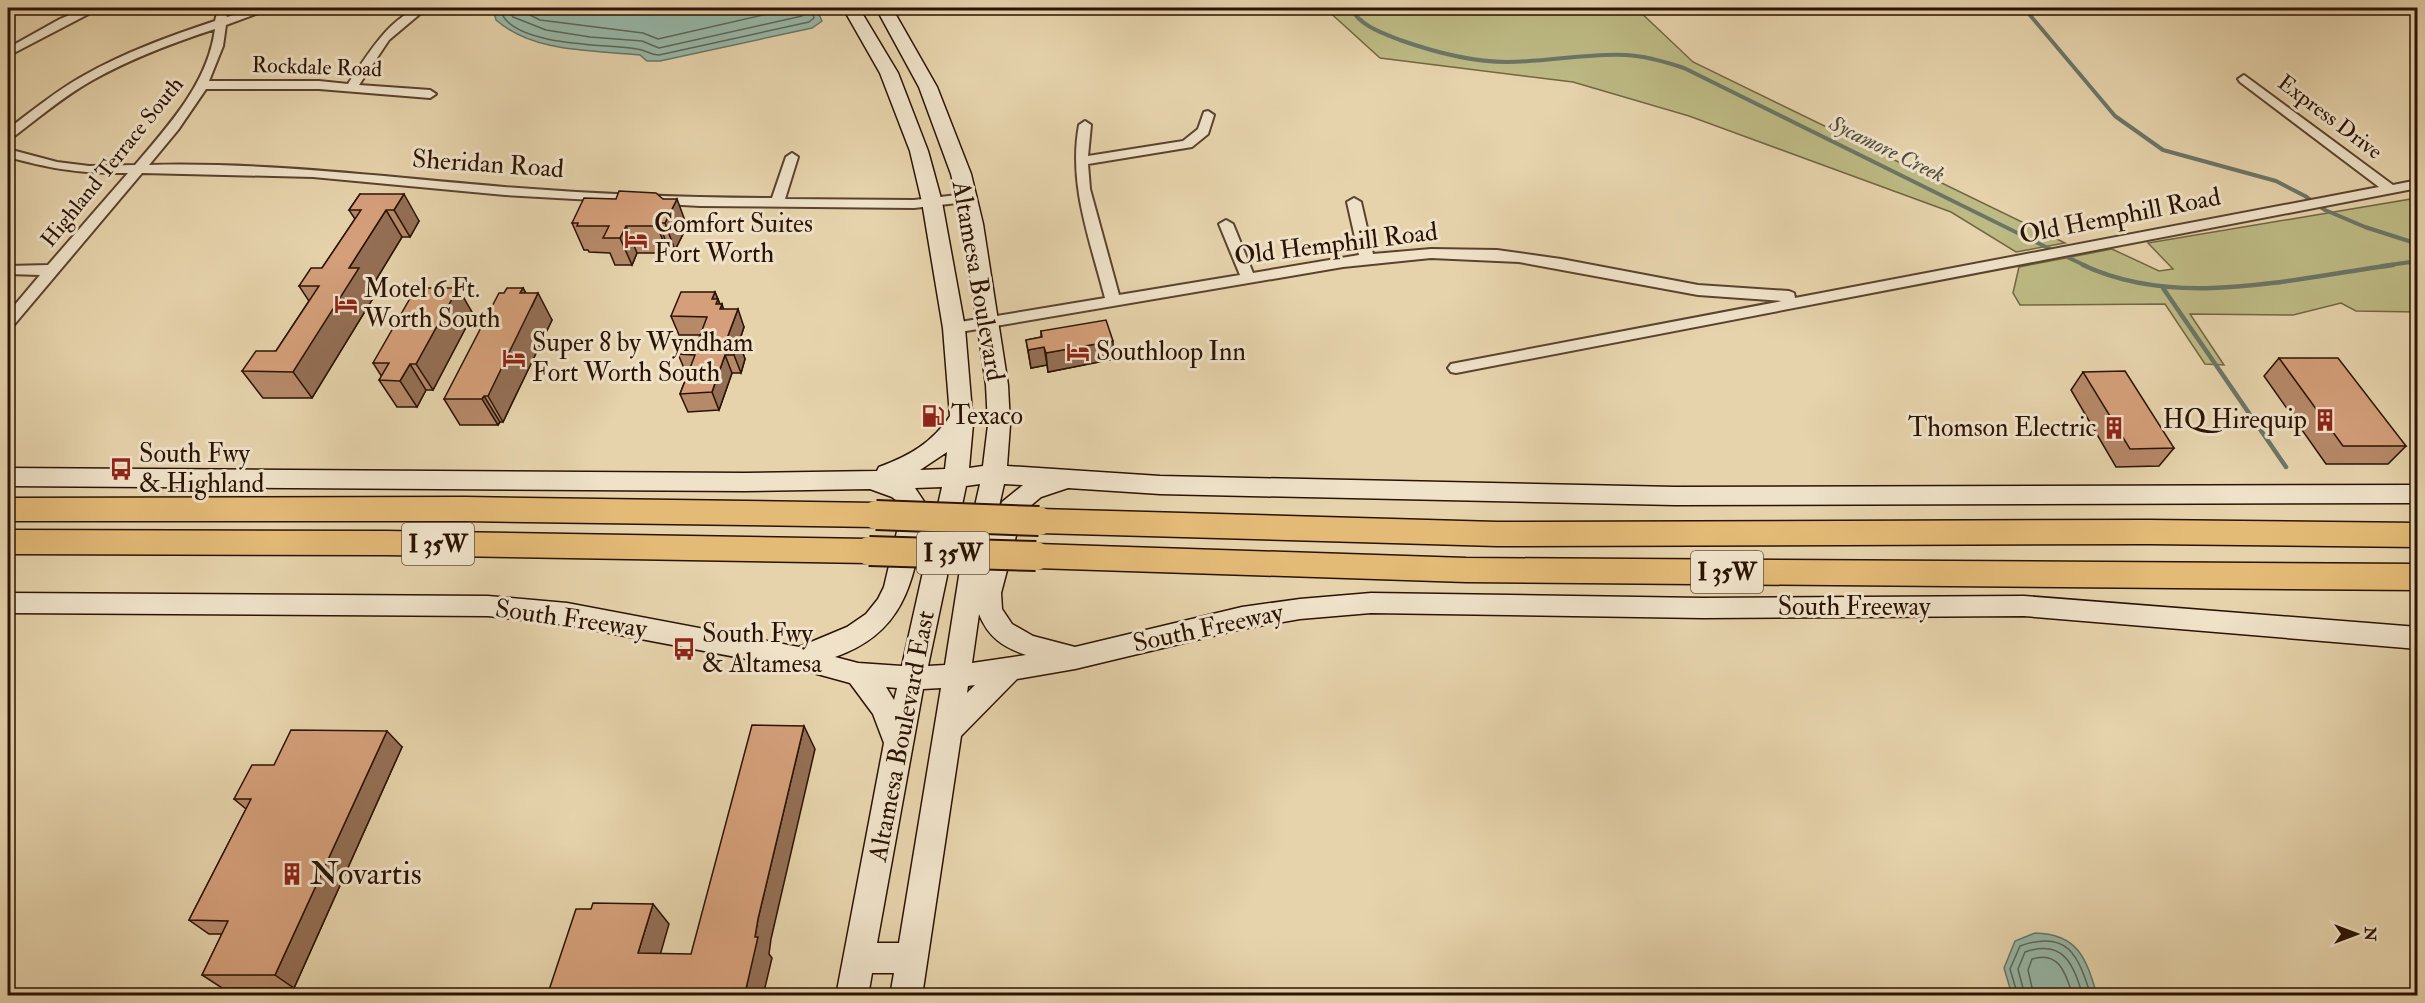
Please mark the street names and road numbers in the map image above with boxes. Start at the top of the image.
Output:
street label: Rockdale Road [251,51,383,83]
street label: Express Drive [2271,68,2388,166]
street label: Highland Terrace South [35,71,190,253]
street label: Sheridan Road [411,143,565,185]
street label: Altamesa Boulevard [944,177,1011,384]
street label: Old Hemphill Road [2017,181,2224,252]
street label: Old Hemphill Road [1233,216,1440,273]
road number: I 35W [402,523,474,565]
road number: I 35W [917,532,989,574]
road number: I 35W [1691,551,1763,593]
street label: South Freeway [1778,591,1931,623]
street label: South Freeway [493,593,649,646]
street label: South Freeway [1130,596,1287,660]
street label: Altamesa Boulevard East [862,608,942,865]

